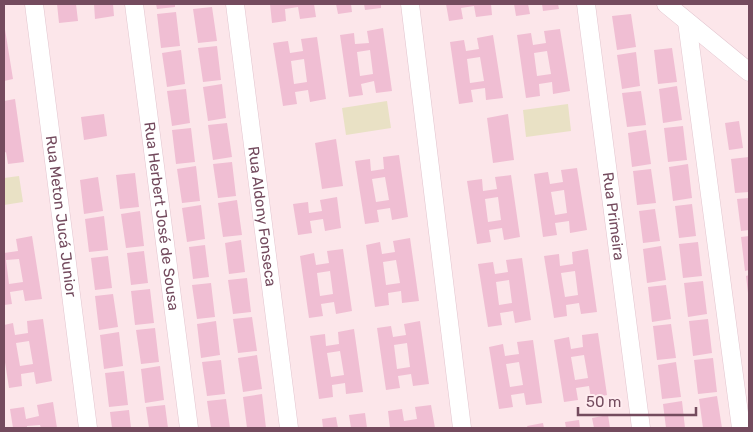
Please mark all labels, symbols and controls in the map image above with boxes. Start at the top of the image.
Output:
street label: Rua Herbert José de Sousa [140,121,183,312]
street label: Rua Meton Jucá Junior [42,134,80,298]
street label: Rua Aldony Fonseca [244,145,280,287]
street label: Rua Primeira [599,171,628,262]
scale bar [578,384,696,416]
text: 50 m [586,393,621,411]

